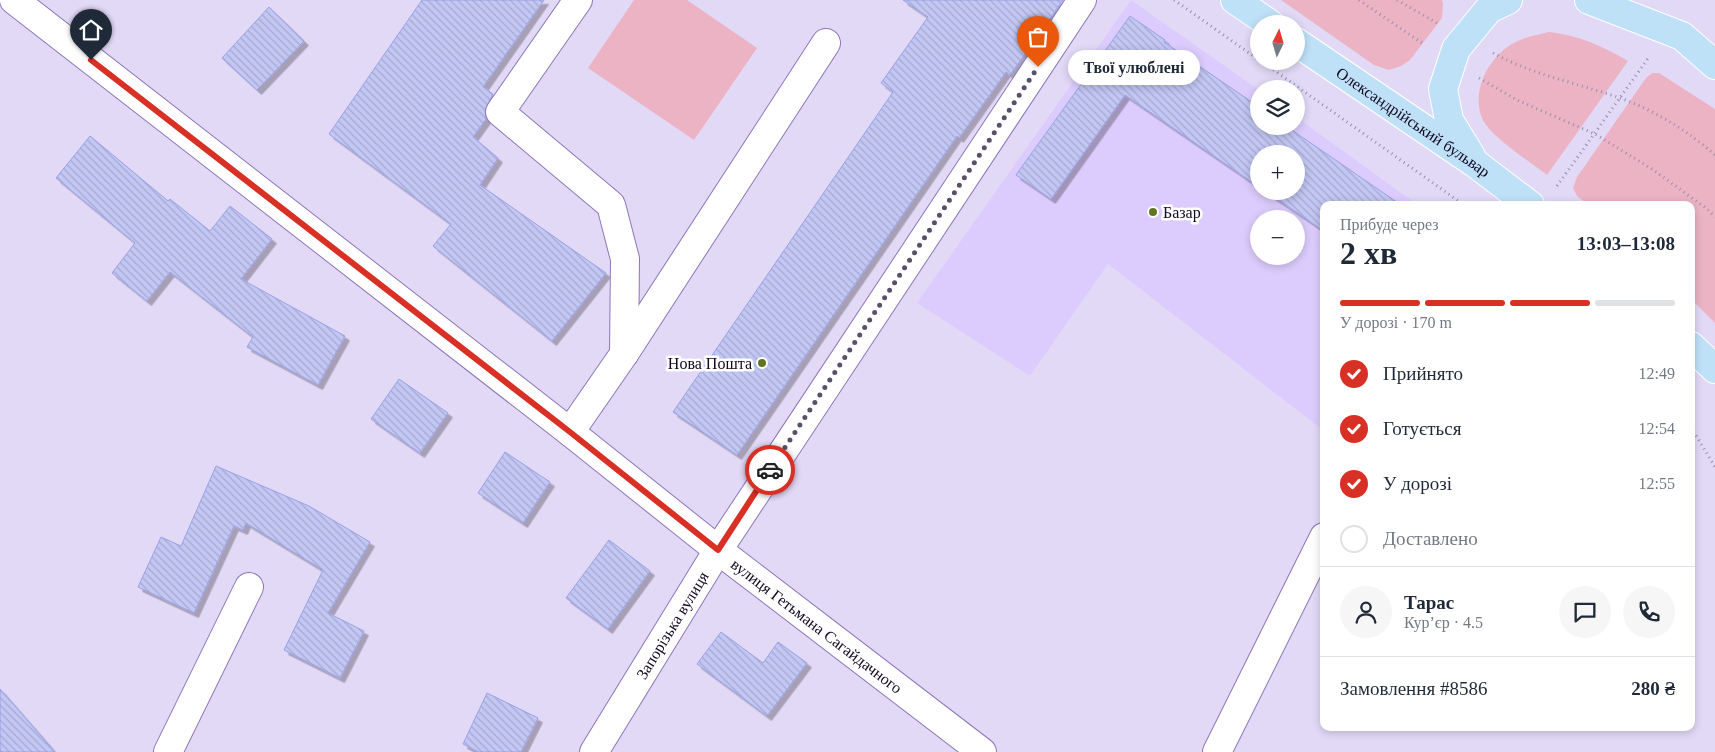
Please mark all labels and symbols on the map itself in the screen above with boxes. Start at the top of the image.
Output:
pin [70,9,112,60]
north arrow [1250,15,1305,70]
pin [1017,16,1059,67]
callout: Твої улюблені [1068,50,1200,84]
street label: Олександрійський бульвар [1333,64,1493,181]
place label: Базар [1163,204,1201,222]
marker: Базар [1147,206,1159,218]
place label: Нова Пошта [668,355,752,372]
marker: Нова Пошта [756,357,768,369]
courier [745,445,795,495]
street label: вулиця Гетьмана Сагайдачного [728,555,905,697]
street label: Запорізька вулиця [633,568,712,682]

